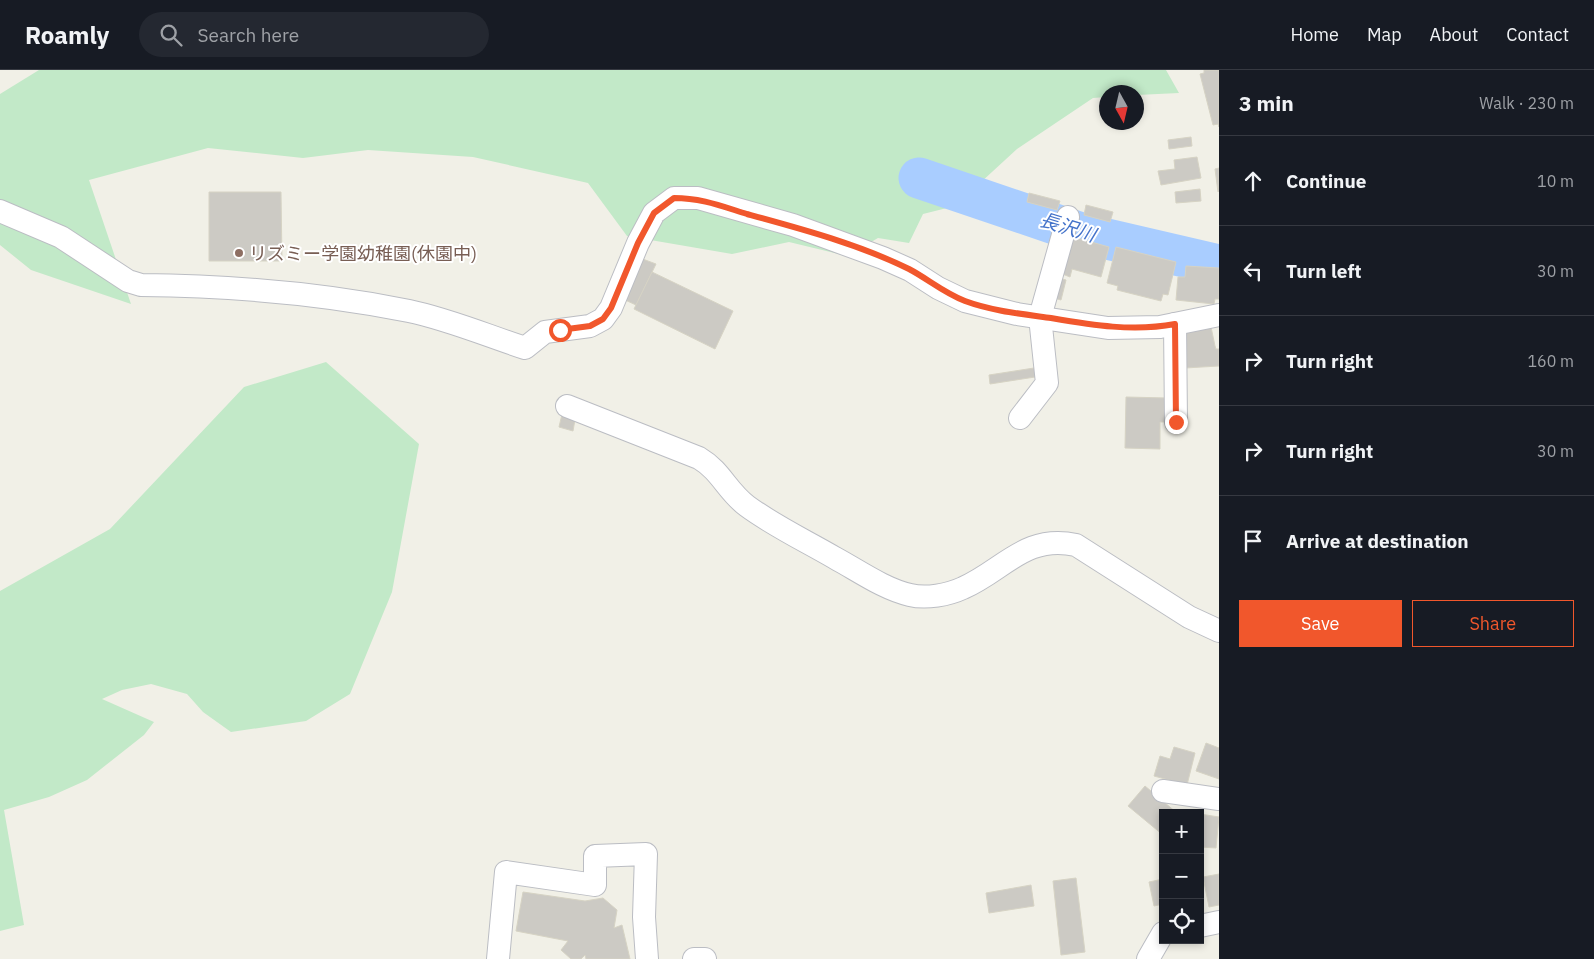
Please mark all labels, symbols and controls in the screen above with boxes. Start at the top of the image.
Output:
search box [139,12,489,57]
text: Roamly [25,19,109,51]
icon: search [157,21,185,49]
text: Search here [197,23,299,47]
text: Home [1291,23,1339,46]
text: Map [1367,23,1402,46]
text: About [1430,23,1478,46]
text: Contact [1506,23,1569,46]
north arrow [1099,85,1144,130]
text: 3 min [1239,89,1294,117]
text: Walk · 230 m [1479,93,1574,113]
icon: ahead [1239,167,1267,195]
text: Continue [1286,169,1366,193]
text: 10 m [1537,171,1574,191]
water label: 長沢川 [1037,207,1101,247]
place label: リズミー学園幼稚園(休園中) [249,242,477,265]
marker: リズミー学園幼稚園(休園中) [233,247,245,259]
icon: left [1239,257,1267,285]
text: Turn left [1286,259,1362,283]
text: 30 m [1537,261,1574,281]
route start [549,319,572,342]
icon: right [1239,347,1267,375]
text: Turn right [1286,349,1373,373]
text: 160 m [1527,351,1574,371]
route end [1165,411,1188,434]
icon: right [1239,437,1267,465]
text: Turn right [1286,439,1373,463]
text: 30 m [1537,441,1574,461]
icon: arrive [1239,527,1267,555]
text: Arrive at destination [1286,529,1469,553]
button: Save [1239,600,1402,647]
button: Share [1412,600,1574,647]
map controls [1159,809,1204,944]
button: + [1159,809,1204,854]
button: − [1159,854,1204,899]
button: locate [1159,899,1204,944]

